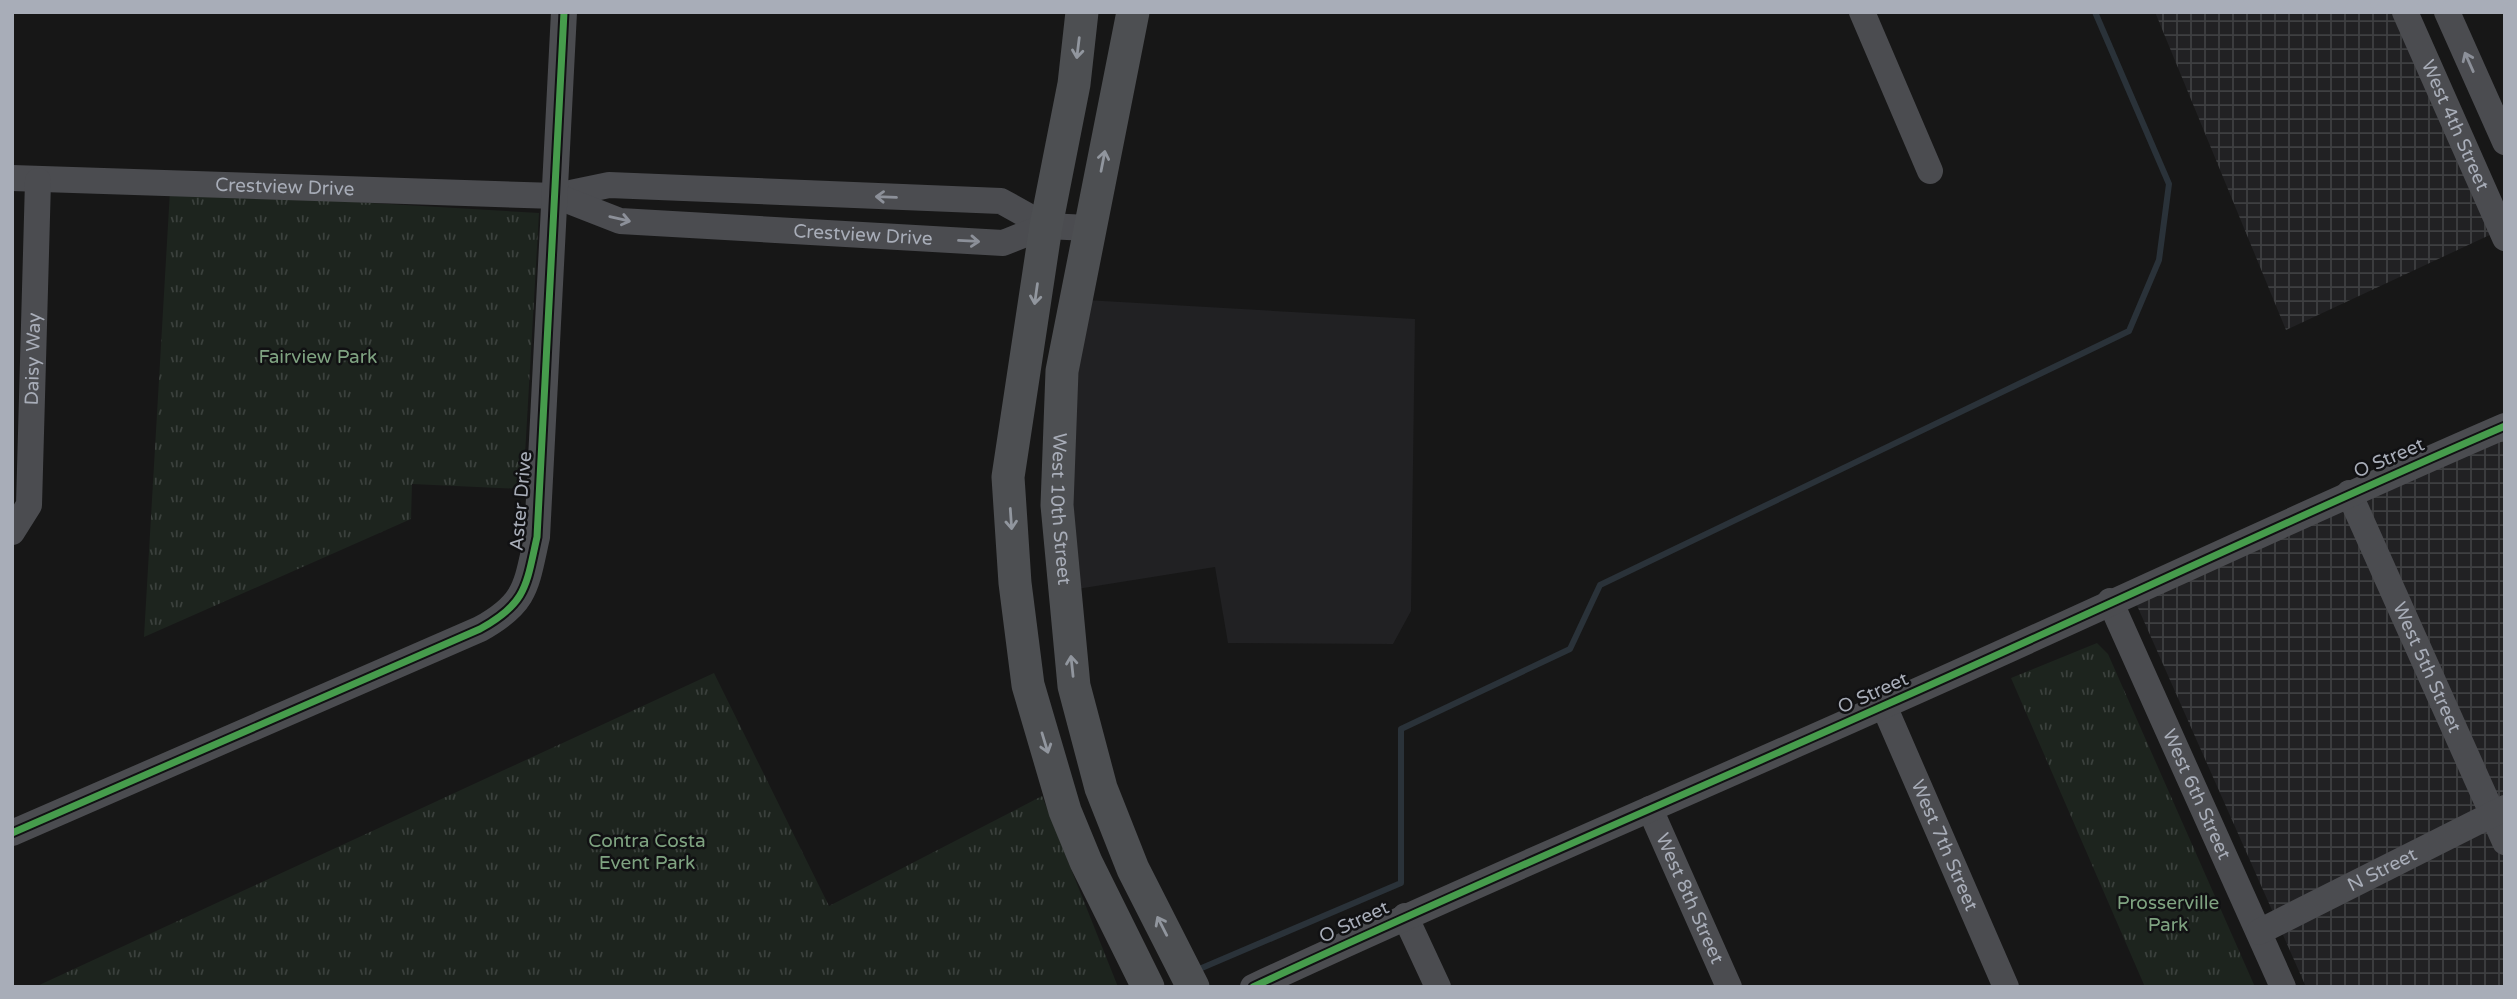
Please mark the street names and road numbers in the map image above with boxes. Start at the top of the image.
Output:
street label: West 4th Street [2417,57,2494,194]
street label: Crestview Drive [215,174,355,200]
street label: Crestview Drive [793,220,933,250]
street label: Daisy Way [21,312,45,406]
street label: West 10th Street [1046,432,1075,586]
street label: O Street [2350,433,2428,483]
street label: Aster Drive [506,450,536,552]
street label: West 5th Street [2388,599,2466,736]
street label: O Street [1834,668,1912,718]
street label: West 6th Street [2158,726,2235,863]
street label: West 7th Street [1906,777,1983,914]
street label: West 8th Street [1651,830,1728,967]
street label: N Street [2344,843,2420,896]
street label: O Street [1316,896,1392,948]

